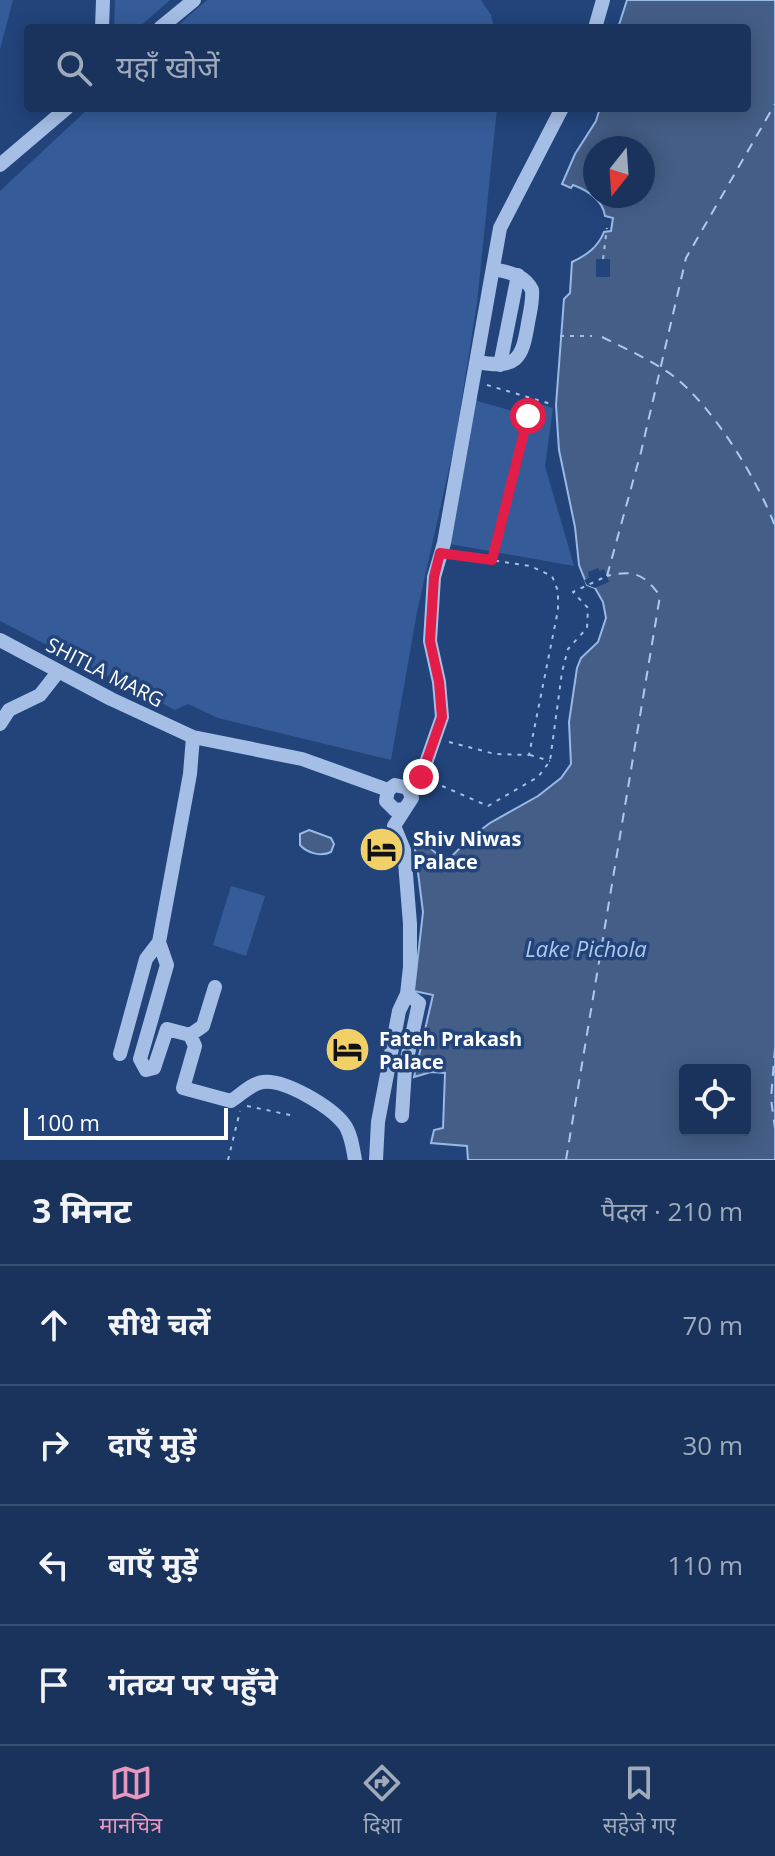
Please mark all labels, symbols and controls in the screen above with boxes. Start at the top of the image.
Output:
search box [24,24,751,112]
icon: search [52,46,96,90]
text: यहाँ खोजें [116,46,219,87]
north arrow [583,136,655,208]
route start [510,398,546,434]
street label: SHITLA MARG [42,631,168,713]
route end [403,759,439,795]
place label: Shiv Niwas Palace [413,825,521,875]
hotel icon: Shiv Niwas Palace [358,826,406,874]
water label: Lake Pichola [525,933,647,963]
place label: Fateh Prakash Palace [379,1025,522,1075]
hotel icon: Fateh Prakash Palace [324,1026,372,1074]
map controls [679,1064,751,1136]
button: locate [679,1064,751,1136]
scale bar [24,1104,228,1140]
text: 100 m [36,1107,100,1137]
text: 3 मिनट [32,1187,132,1233]
text: पैदल · 210 m [601,1193,743,1229]
icon: ahead [32,1303,76,1347]
text: सीधे चलें [108,1303,210,1344]
text: 70 m [682,1307,743,1343]
icon: right [32,1423,76,1467]
text: दाएँ मुड़ें [108,1423,196,1464]
text: 30 m [682,1427,743,1463]
icon: left [32,1543,76,1587]
text: बाएँ मुड़ें [108,1543,198,1584]
text: 110 m [668,1547,743,1583]
icon: arrive [32,1663,76,1707]
text: गंतव्य पर पहुँचे [108,1663,278,1704]
tab: मानचित्र [99,1761,162,1842]
tab: दिशा [360,1761,404,1842]
tab: सहेजे गए [603,1761,676,1842]

